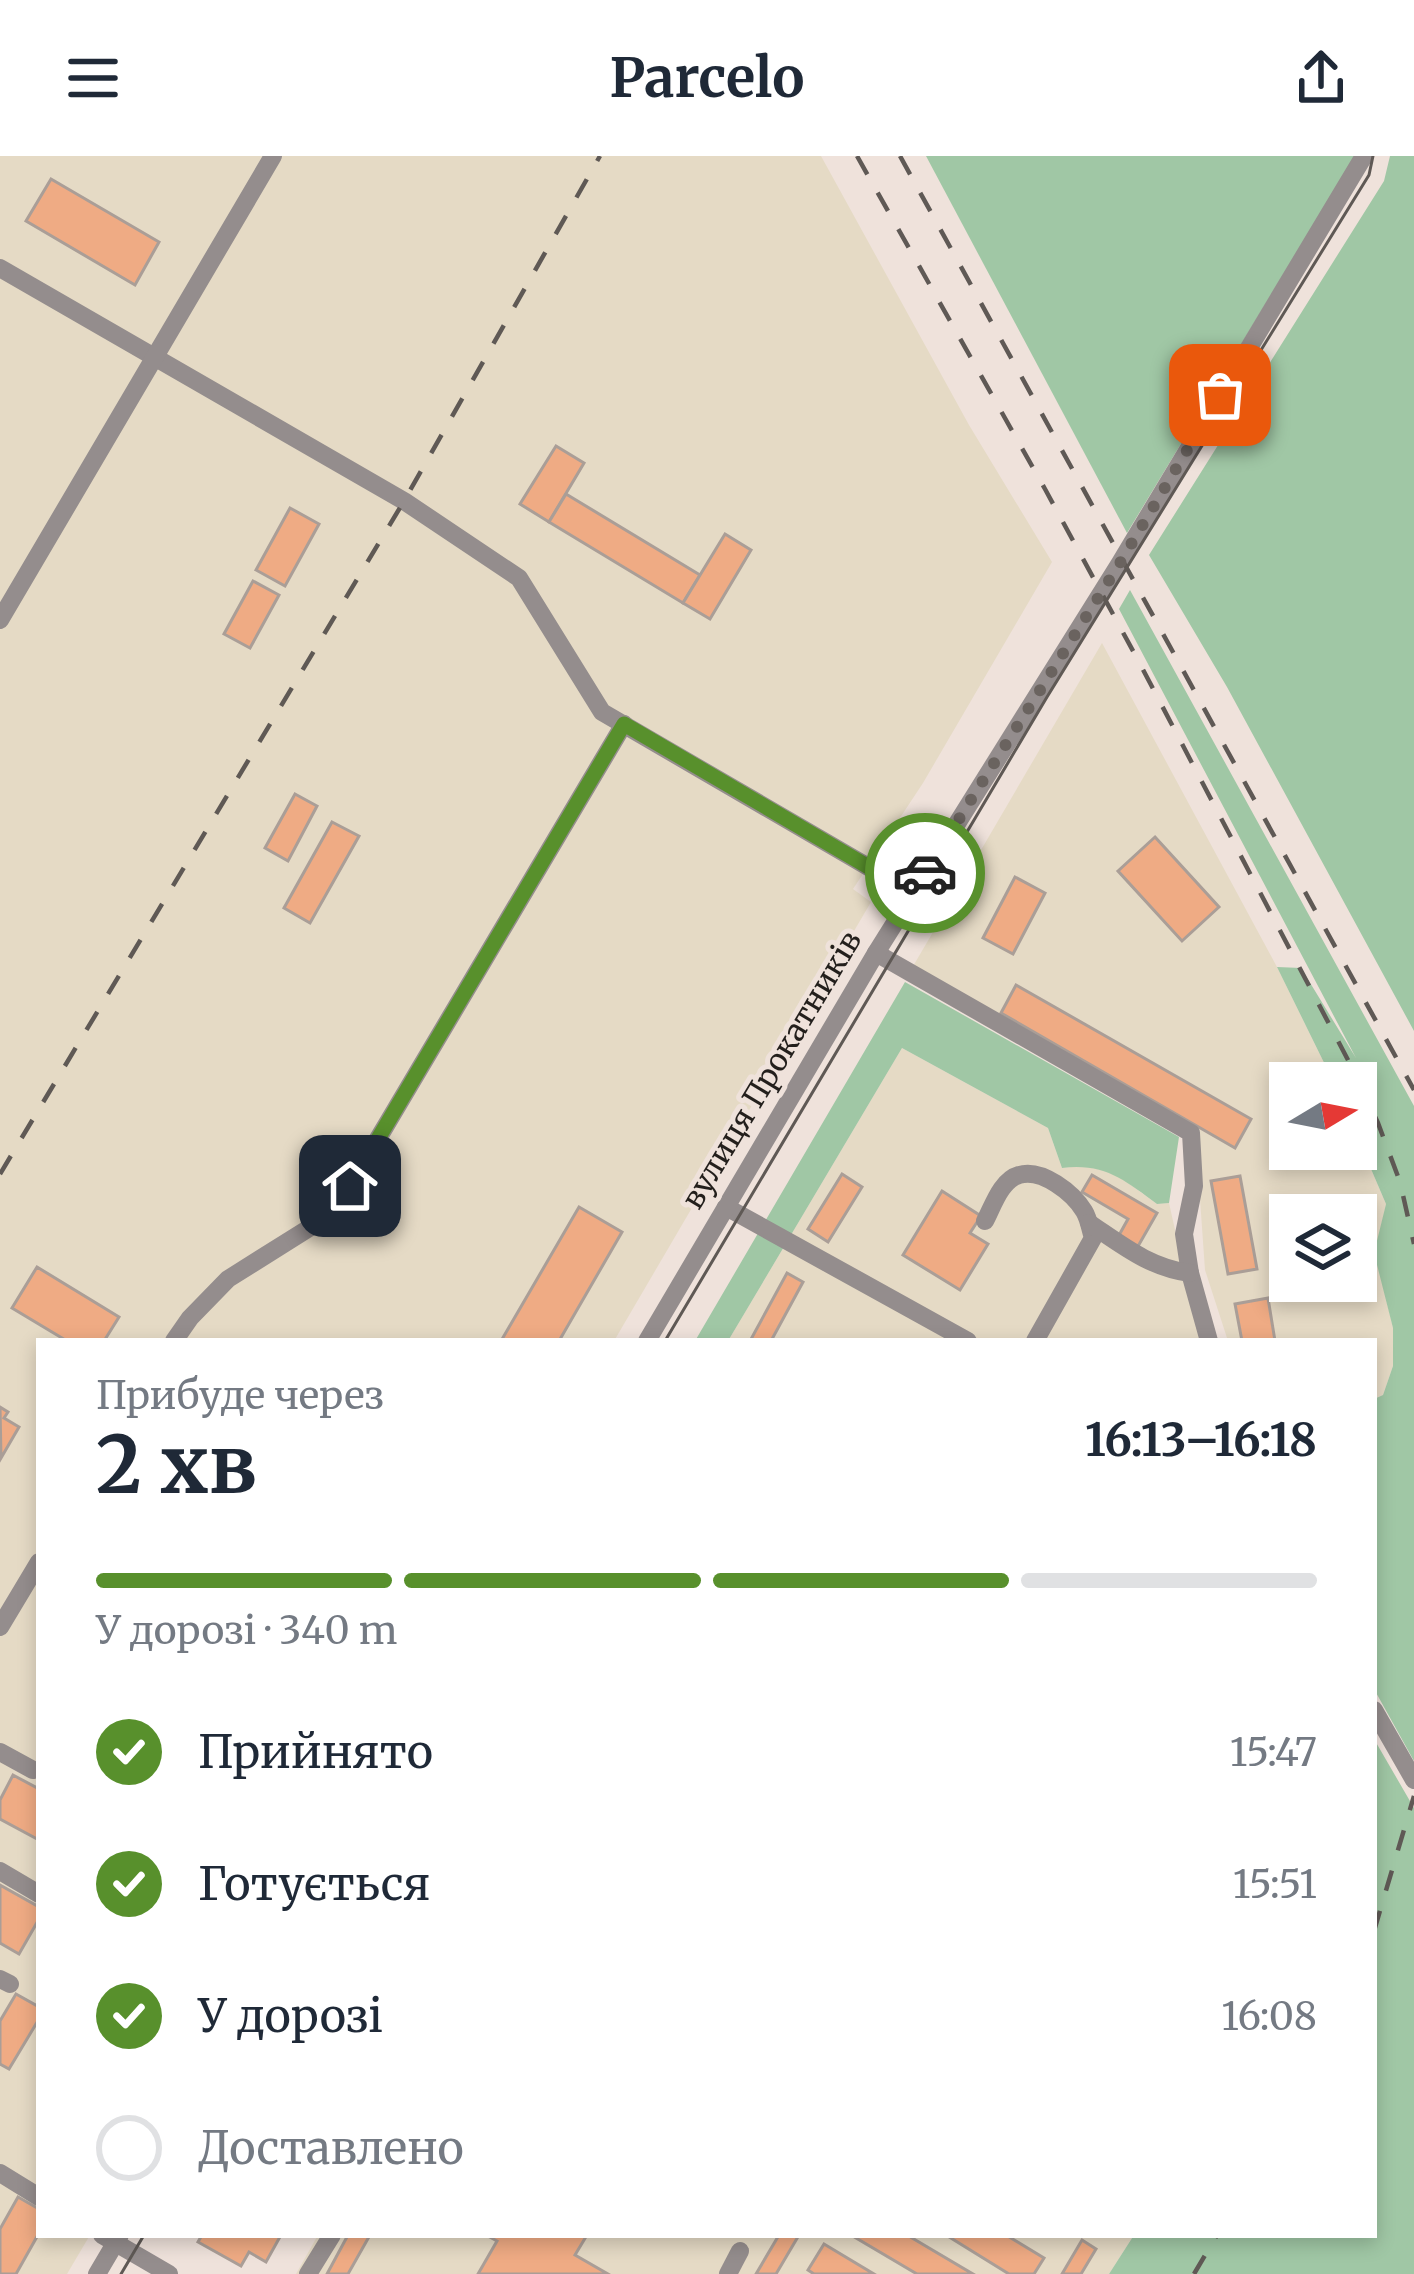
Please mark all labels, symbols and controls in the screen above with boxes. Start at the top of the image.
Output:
text: Parcelo [609,44,805,112]
icon: menu [60,45,126,111]
icon: share [1288,45,1354,111]
pin [1169,344,1271,446]
icon: bag [1187,362,1253,428]
courier [865,813,985,933]
icon: car [892,840,958,906]
street label: вулиця Прокатників [673,923,869,1215]
north arrow [1269,1062,1377,1170]
map controls [1269,1062,1377,1302]
pin [299,1135,401,1237]
icon: home [317,1153,383,1219]
button: layers [1269,1194,1377,1302]
text: Прибуде через [96,1371,384,1420]
text: 16:13–16:18 [1085,1412,1317,1468]
text: 2 хв [96,1416,257,1514]
text: У дорозі · 340 m [96,1606,398,1655]
icon: check [96,1719,162,1785]
text: Прийнято [198,1724,433,1780]
text: 15:47 [1230,1728,1317,1777]
icon: check [96,1851,162,1917]
text: Готується [198,1856,430,1912]
text: 15:51 [1233,1860,1317,1909]
icon: check [96,1983,162,2049]
text: У дорозі [198,1988,383,2044]
text: 16:08 [1221,1992,1317,2041]
text: Доставлено [198,2120,464,2176]

